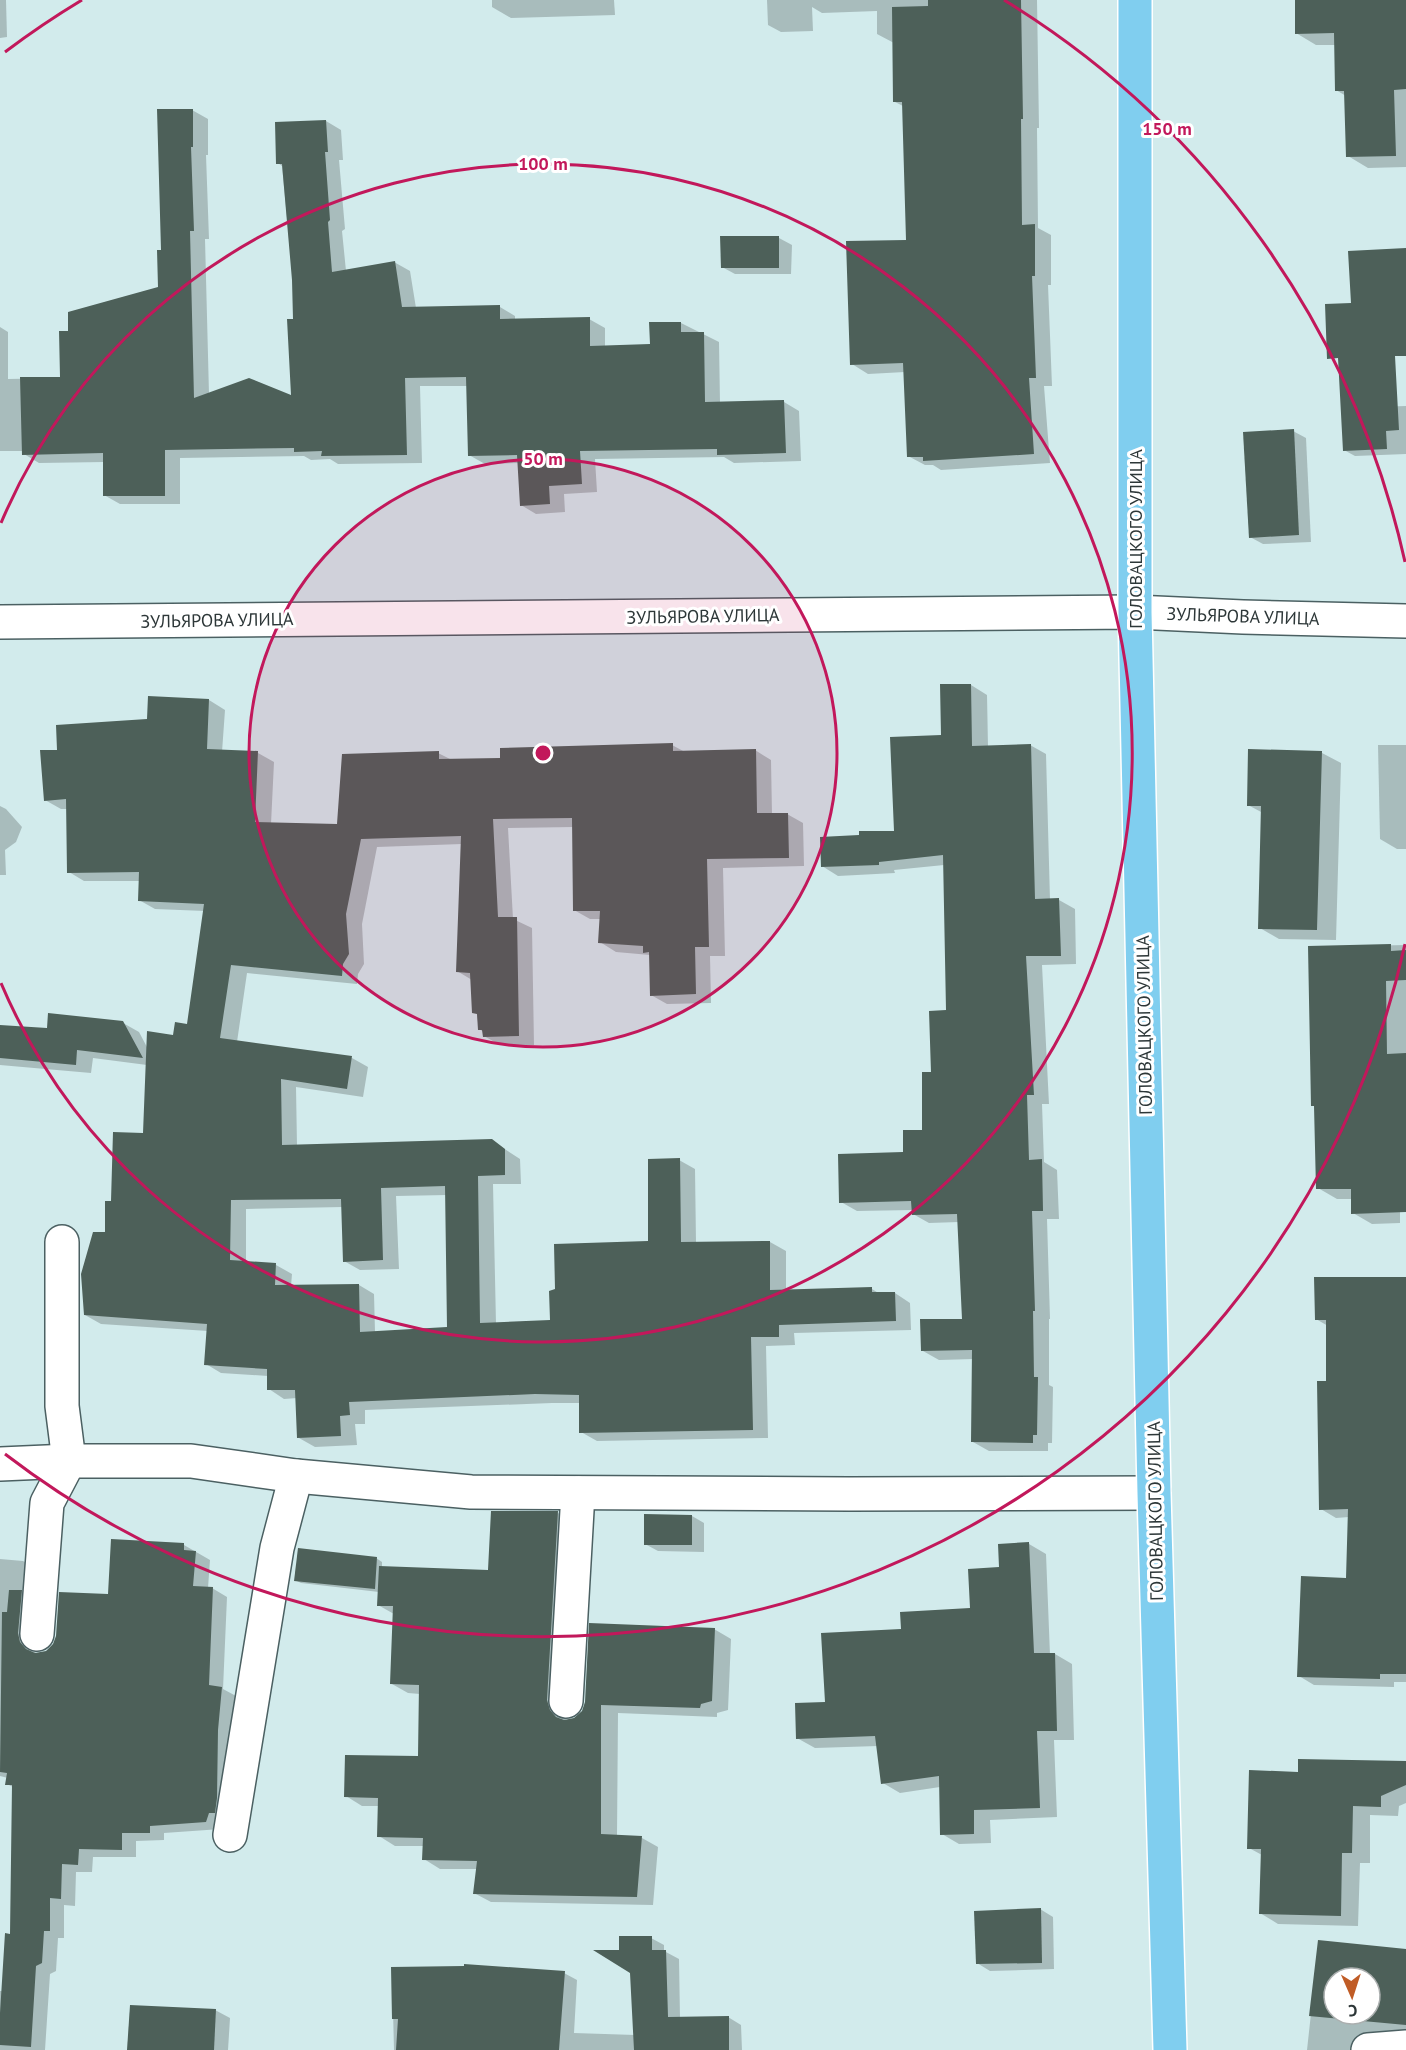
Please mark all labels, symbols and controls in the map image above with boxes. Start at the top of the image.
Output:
text: 150 m [1142,117,1192,140]
text: 100 m [518,152,568,175]
text: 50 m [523,447,563,470]
street label: ГОЛОВАЦКОГО УЛИЦА [1124,449,1147,629]
street label: ЗУЛЬЯРОВА УЛИЦА [1166,602,1320,630]
street label: ЗУЛЬЯРОВА УЛИЦА [626,603,780,629]
street label: ЗУЛЬЯРОВА УЛИЦА [140,607,294,633]
centre of rings [533,743,553,763]
street label: ГОЛОВАЦКОГО УЛИЦА [1131,935,1157,1115]
street label: ГОЛОВАЦКОГО УЛИЦА [1142,1421,1168,1601]
north arrow [1322,1966,1382,2026]
text: С [1348,2001,1358,2021]

